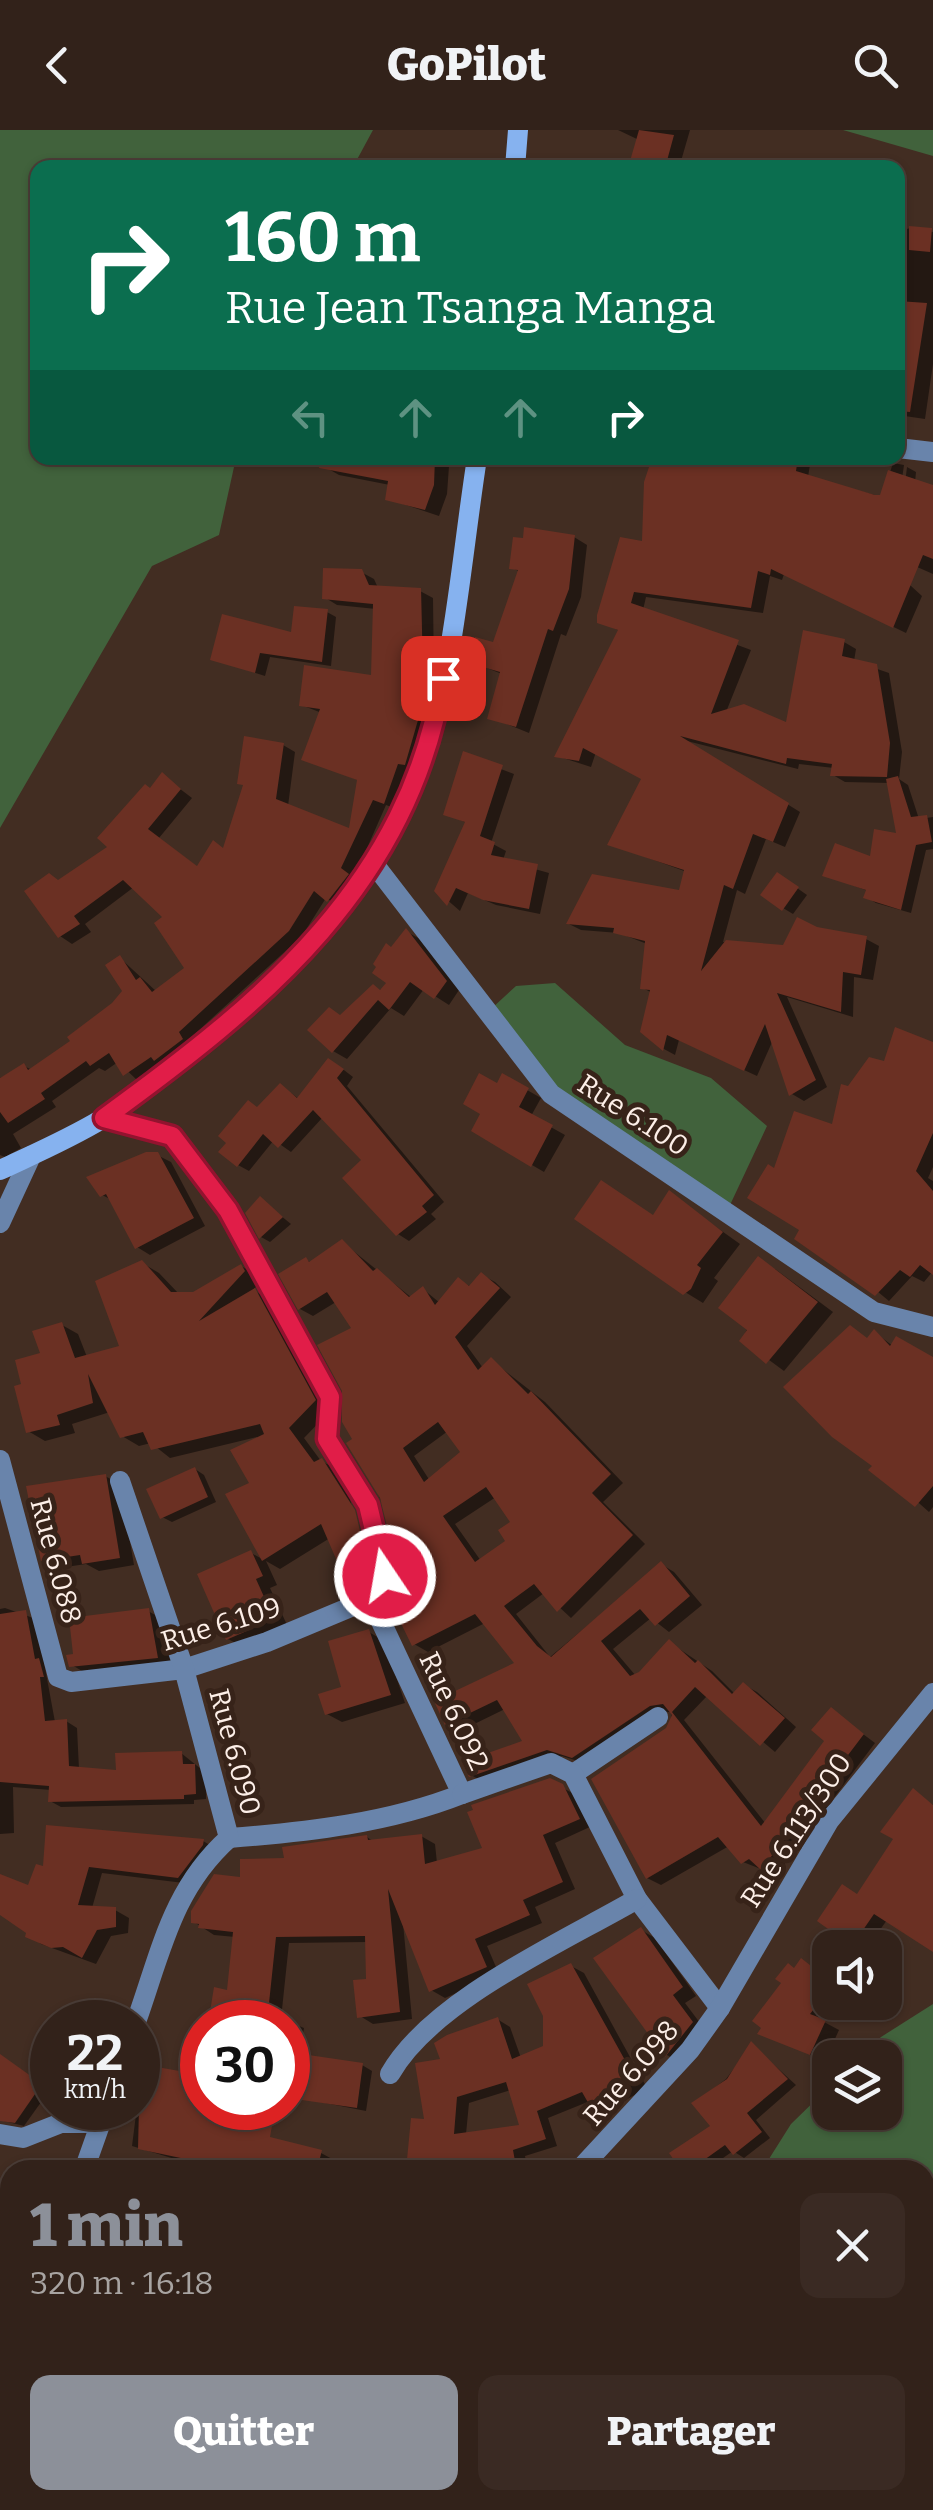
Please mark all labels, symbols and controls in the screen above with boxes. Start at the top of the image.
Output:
icon: back [30,38,85,93]
text: GoPilot [387,38,546,92]
icon: search [848,38,903,93]
text: 160 m [225,196,420,280]
icon: right [60,200,190,330]
text: Rue Jean Tsanga Manga [225,281,715,335]
icon: left [283,390,338,445]
icon: ahead [388,390,443,445]
icon: ahead [493,390,548,445]
icon: right [598,390,653,445]
pin [401,636,486,721]
icon: arrive [416,651,471,706]
street label: Rue 6.100 [572,1067,694,1163]
street label: Rue 6.088 [23,1495,89,1627]
position arrow [333,1524,437,1628]
street label: Rue 6.109 [157,1590,285,1658]
street label: Rue 6.092 [412,1647,496,1775]
street label: Rue 6.090 [202,1685,268,1819]
street label: Rue 6.113/300 [734,1747,858,1913]
map controls [812,1930,902,2130]
button: sound [812,1930,902,2020]
speed limit sign: 30 [180,2000,310,2130]
street label: Rue 6.098 [576,2014,686,2132]
text: 22 [67,2023,123,2083]
button: layers [812,2040,902,2130]
text: km/h [64,2075,126,2105]
text: 1 min [30,2190,183,2262]
button: close [800,2193,905,2298]
text: 320 m · 16:18 [30,2264,213,2302]
button: Quitter [30,2375,458,2490]
button: Partager [478,2375,905,2490]

